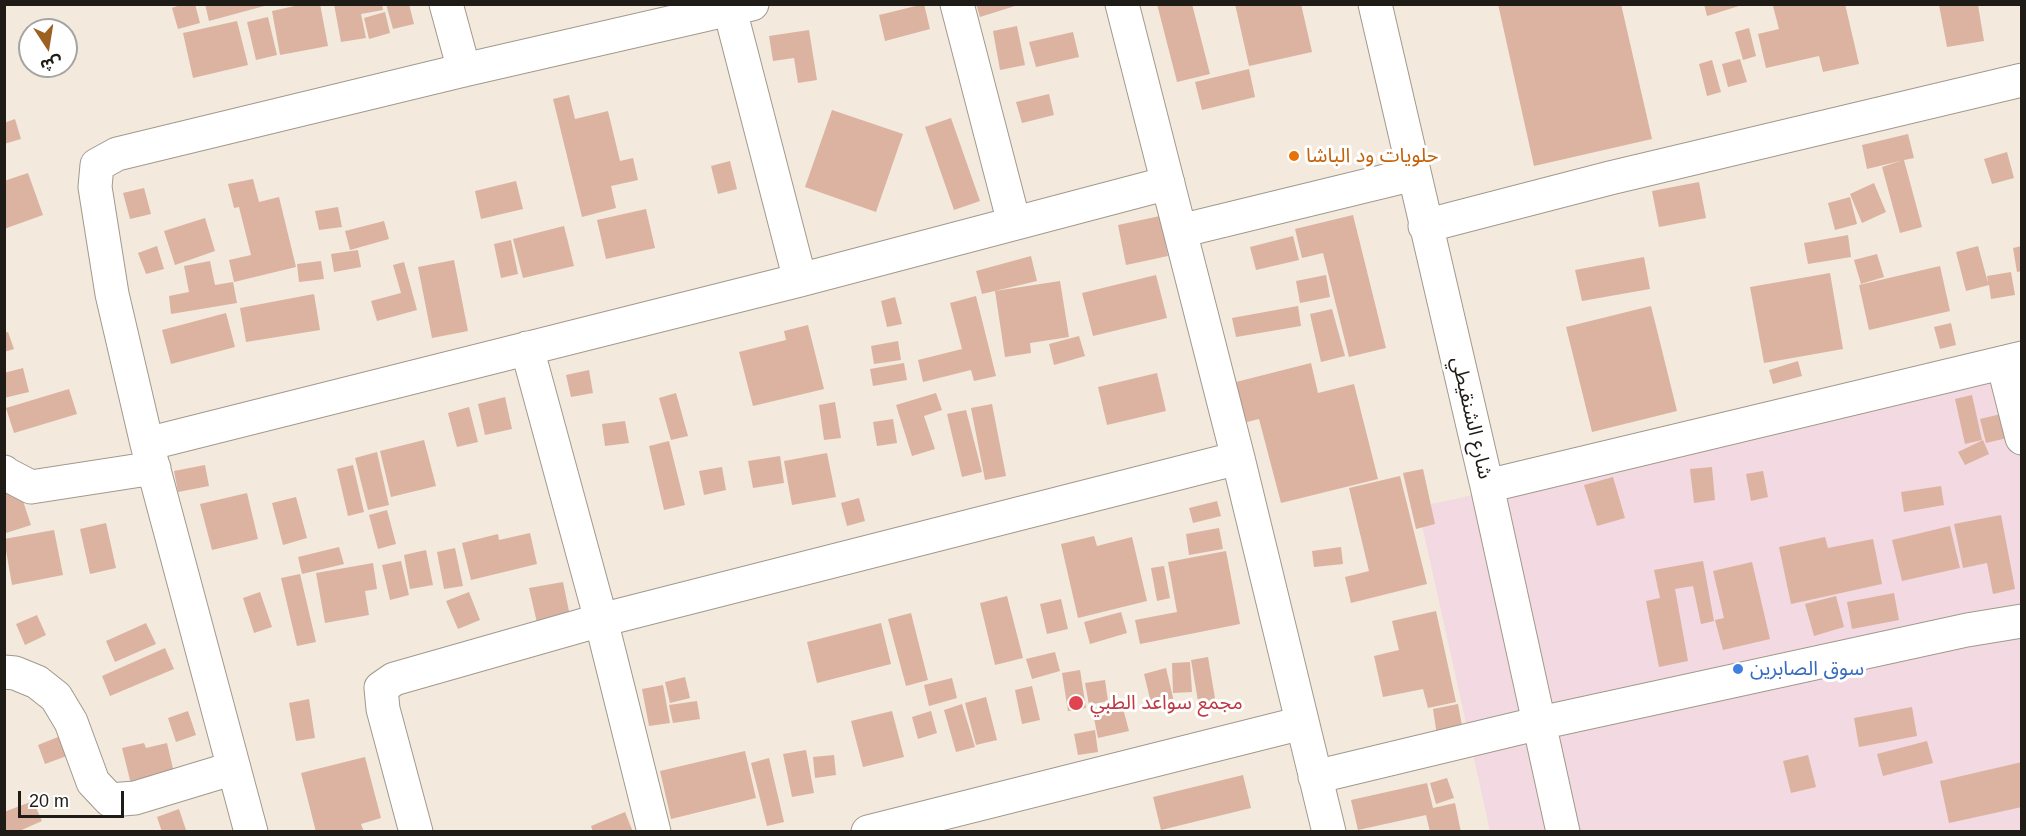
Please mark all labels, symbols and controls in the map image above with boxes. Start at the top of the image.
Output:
north arrow [18,18,78,78]
text: ش [39,54,64,75]
place label: حلويات ود الباشا [1306,144,1439,168]
marker: حلويات ود الباشا [1287,149,1301,163]
street label: شارع الشنقيطي [1445,355,1497,481]
place label: سوق الصابرين [1750,657,1864,681]
marker: سوق الصابرين [1731,662,1745,676]
place label: مجمع سواعد الطبي [1090,691,1243,715]
marker: مجمع سواعد الطبي [1067,694,1085,712]
scale bar [21,779,128,817]
text: 20 m [29,791,69,811]

